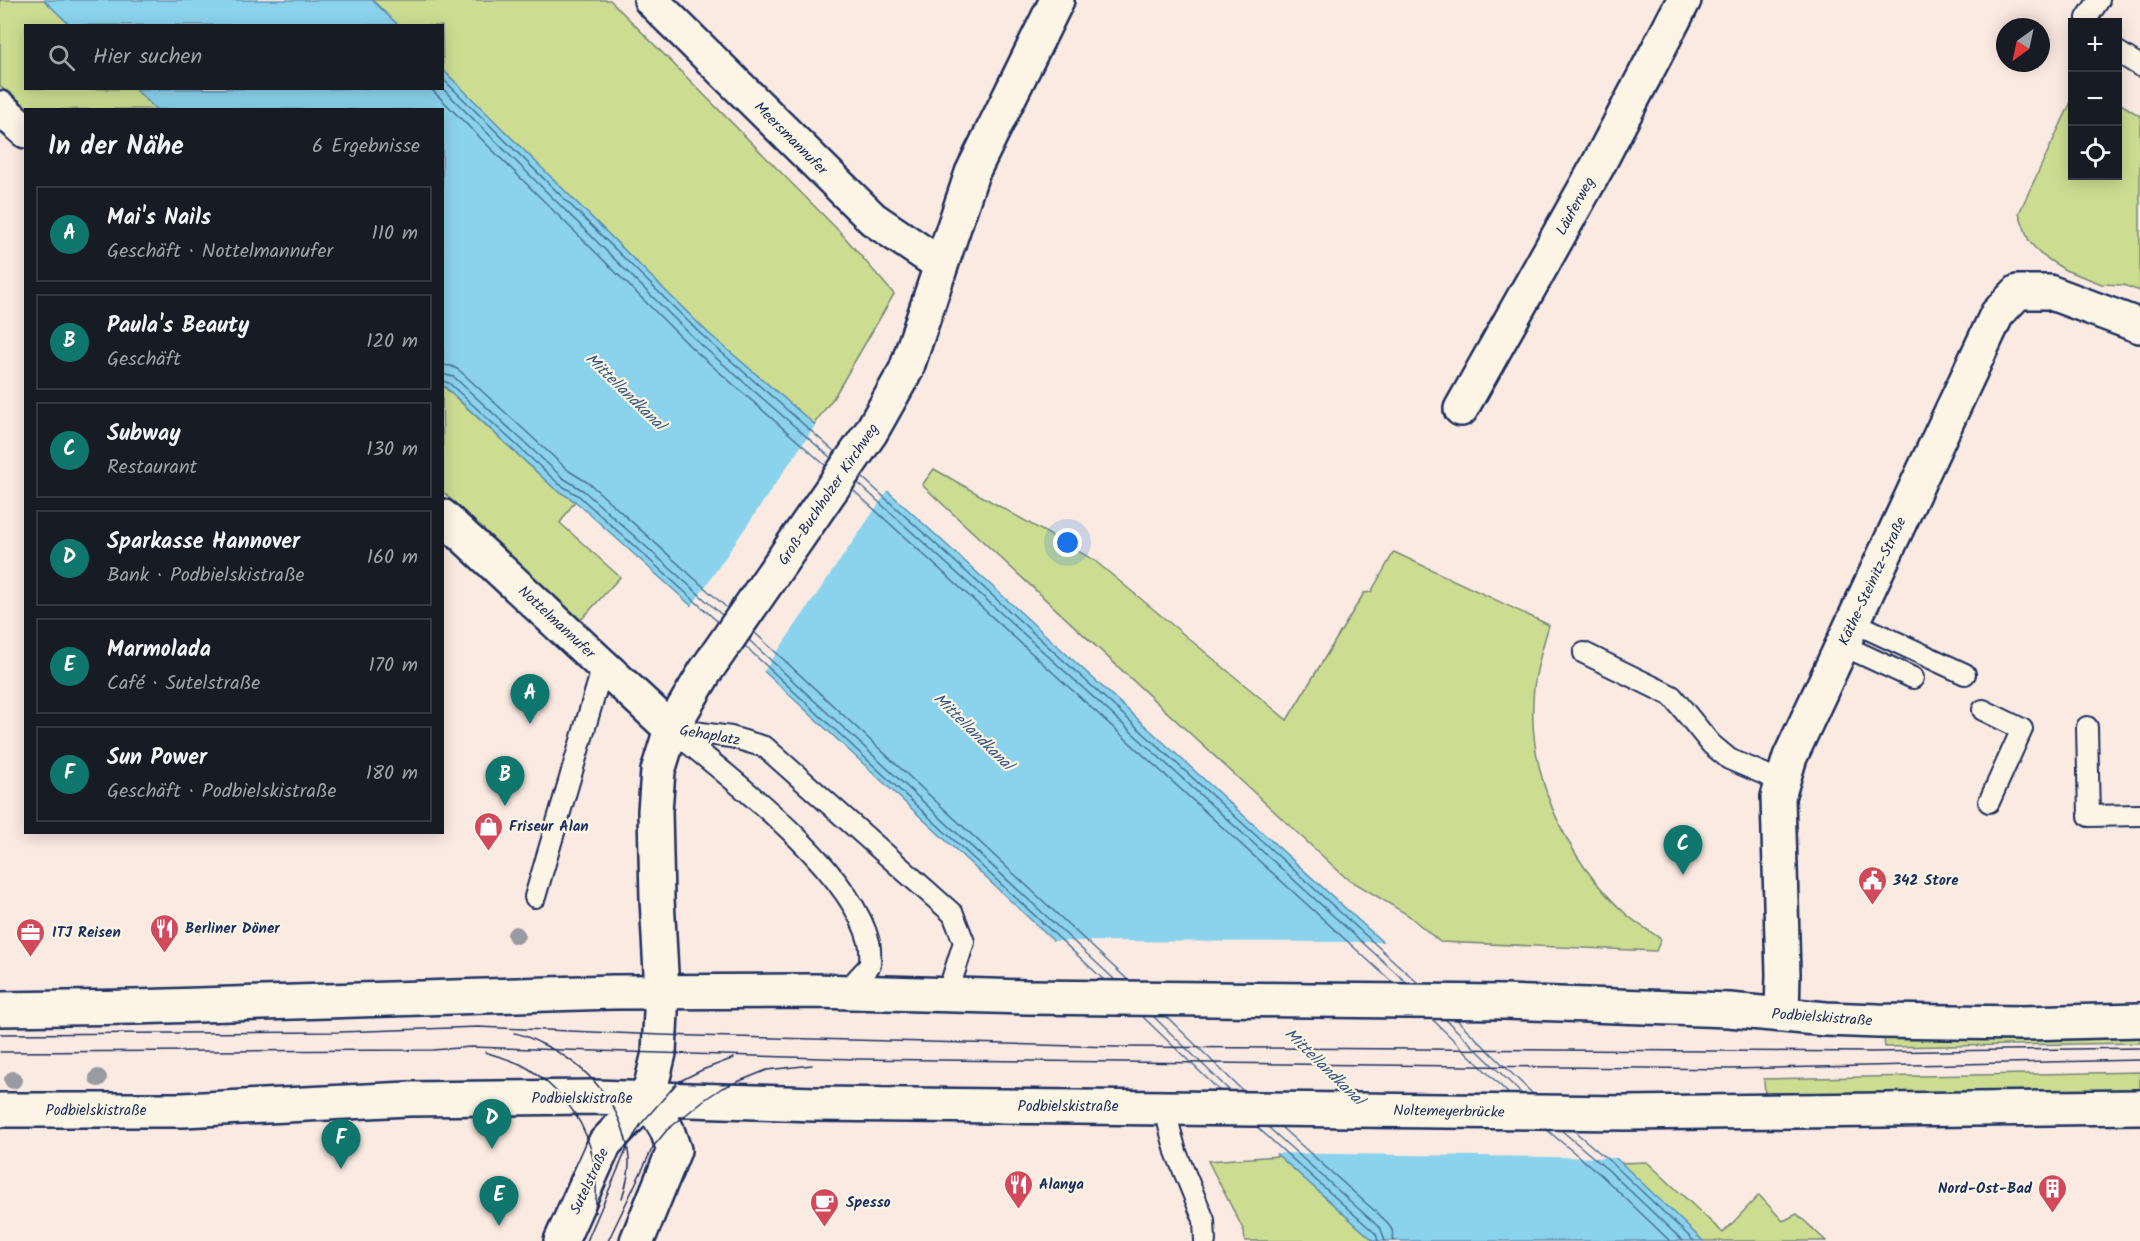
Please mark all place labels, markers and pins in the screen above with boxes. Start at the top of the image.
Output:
pin: A [510,674,550,724]
pin: B [486,756,524,806]
shop icon: Friseur Alan [472,810,504,852]
place label: Friseur Alan [509,815,589,839]
pin: C [1664,826,1702,875]
public building icon: 342 Store [1856,864,1888,906]
place label: 342 Store [1892,869,1959,893]
restaurant icon: Berliner Döner [148,912,180,954]
office icon: ITJ Reisen [15,916,47,958]
place label: Berliner Döner [185,917,280,941]
place label: ITJ Reisen [52,921,121,945]
pin: D [472,1100,512,1149]
pin: F [322,1120,360,1169]
restaurant icon: Alanya [1002,1168,1034,1210]
building icon: Nord-Ost-Bad [2037,1172,2069,1214]
place label: Alanya [1039,1173,1084,1197]
pin: E [480,1176,518,1226]
place label: Nord-Ost-Bad [1938,1177,2033,1201]
cafe icon: Spesso [809,1186,841,1228]
place label: Spesso [846,1191,891,1215]

